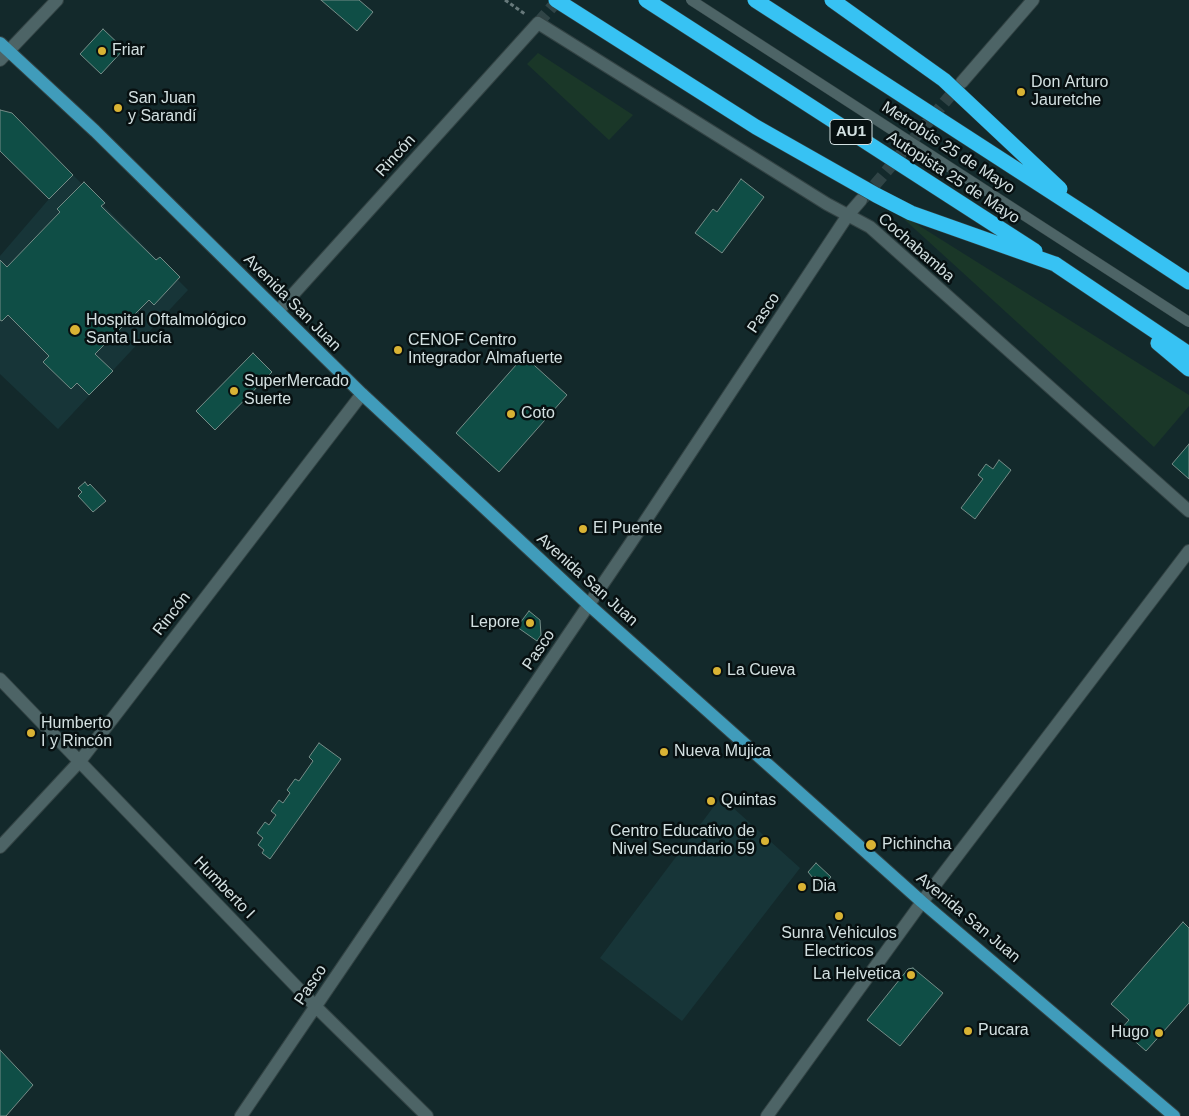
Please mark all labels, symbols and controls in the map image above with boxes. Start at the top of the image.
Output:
place label: Friar [112,41,145,61]
marker: Friar [96,45,108,57]
place label: Don Arturo Jauretche [1031,73,1108,111]
marker: Don Arturo Jauretche [1015,86,1027,98]
place label: San Juan y Sarandí [128,89,196,127]
street label: Metrobús 25 de Mayo [878,98,1018,198]
marker: San Juan y Sarandí [112,102,124,114]
road number: AU1 [830,120,872,144]
street label: Autopista 25 de Mayo [883,128,1023,228]
street label: Rincón [372,131,420,181]
street label: Cochabamba [874,210,958,286]
street label: Avenida San Juan [239,250,345,356]
street label: Pasco [744,289,784,337]
place label: Hospital Oftalmológico Santa Lucía [86,311,246,349]
marker: Hospital Oftalmológico Santa Lucía [68,323,82,337]
place label: CENOF Centro Integrador Almafuerte [408,331,563,369]
marker: CENOF Centro Integrador Almafuerte [392,344,404,356]
place label: SuperMercado Suerte [244,372,349,410]
marker: SuperMercado Suerte [228,385,240,397]
place label: Coto [521,404,555,424]
marker: Coto [505,408,517,420]
place label: El Puente [593,519,662,539]
marker: El Puente [577,523,589,535]
street label: Avenida San Juan [532,530,642,630]
street label: Rincón [149,588,195,640]
place label: Lepore [470,613,520,633]
marker: Lepore [524,617,536,629]
street label: Pasco [519,626,559,674]
place label: La Cueva [727,661,795,681]
marker: La Cueva [711,665,723,677]
place label: Humberto I y Rincón [41,714,112,752]
marker: Humberto I y Rincón [25,727,37,739]
place label: Nueva Mujica [674,742,771,762]
marker: Nueva Mujica [658,746,670,758]
place label: Quintas [721,791,776,811]
marker: Quintas [705,795,717,807]
place label: Centro Educativo de Nivel Secundario 59 [610,822,755,860]
marker: Centro Educativo de Nivel Secundario 59 [759,835,771,847]
place label: Pichincha [882,835,951,855]
marker: Pichincha [864,838,878,852]
street label: Humberto I [190,853,258,923]
street label: Avenida San Juan [912,869,1024,967]
place label: Dia [812,877,836,897]
marker: Dia [796,881,808,893]
marker: Sunra Vehiculos Electricos [833,910,845,922]
place label: Sunra Vehiculos Electricos [781,924,897,962]
street label: Pasco [291,961,331,1009]
place label: La Helvetica [813,965,901,985]
marker: La Helvetica [905,969,917,981]
place label: Pucara [978,1021,1029,1041]
place label: Hugo [1111,1023,1149,1043]
marker: Pucara [962,1025,974,1037]
marker: Hugo [1153,1027,1165,1039]

